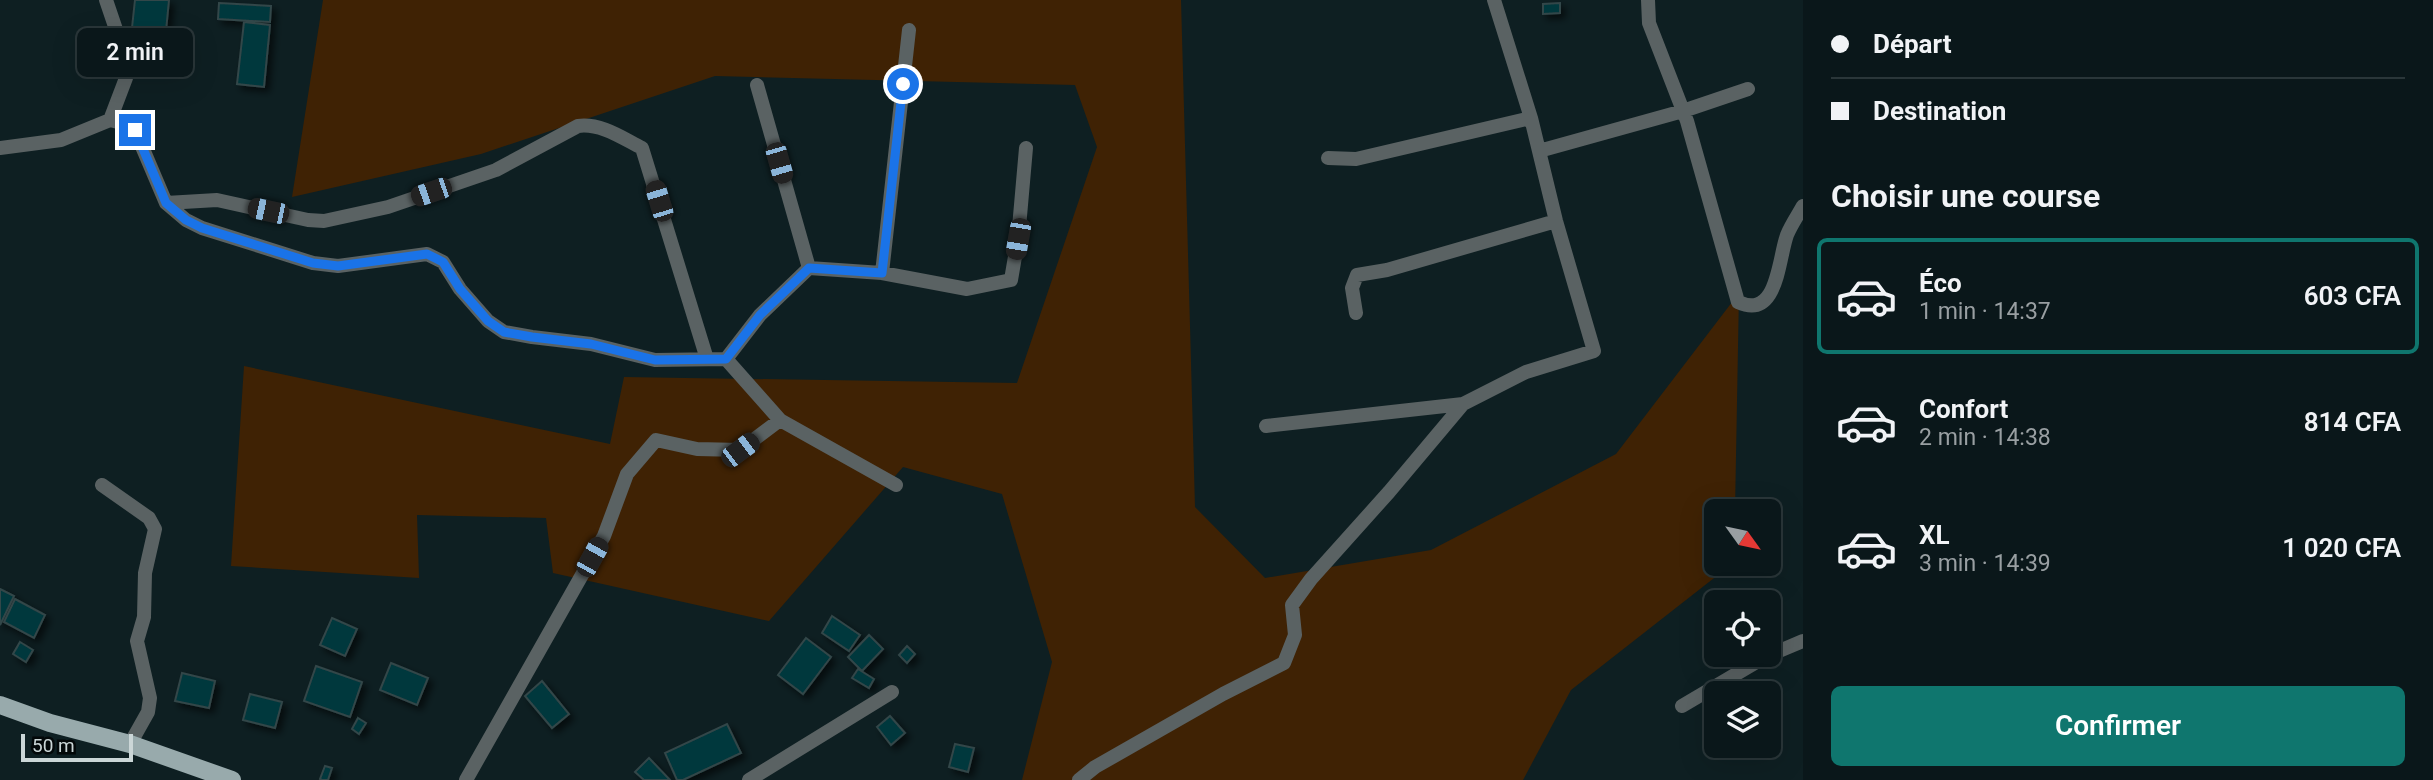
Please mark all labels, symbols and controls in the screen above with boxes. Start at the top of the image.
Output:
callout: 2 min [77,29,193,78]
text: Départ [1873,29,1951,59]
text: 2 min [106,39,164,66]
route start [887,68,919,100]
text: Destination [1873,96,2006,126]
route end [119,114,151,146]
car [764,140,795,186]
car [408,175,455,209]
text: Choisir une course [1831,177,2100,215]
car [643,178,676,224]
car [246,196,291,226]
car [1005,216,1032,262]
icon: car [1835,265,1898,328]
text: Éco [1919,268,1962,298]
text: 603 CFA [2304,281,2401,311]
text: 1 min · 14:37 [1919,298,2051,325]
icon: car [1835,391,1898,454]
text: Confort [1919,394,2008,424]
text: 814 CFA [2304,407,2401,437]
text: 2 min · 14:38 [1919,424,2051,451]
car [717,429,764,471]
north arrow [1704,499,1782,576]
map controls [1704,499,1781,758]
icon: car [1835,517,1898,580]
text: XL [1919,520,1950,550]
text: 1 020 CFA [2282,533,2401,563]
car [573,534,612,580]
text: 3 min · 14:39 [1919,550,2051,577]
button: locate [1704,590,1781,667]
button: layers [1704,681,1781,758]
button: Confirmer [1831,686,2405,766]
scale bar [21,731,133,763]
text: 50 m [32,734,75,757]

